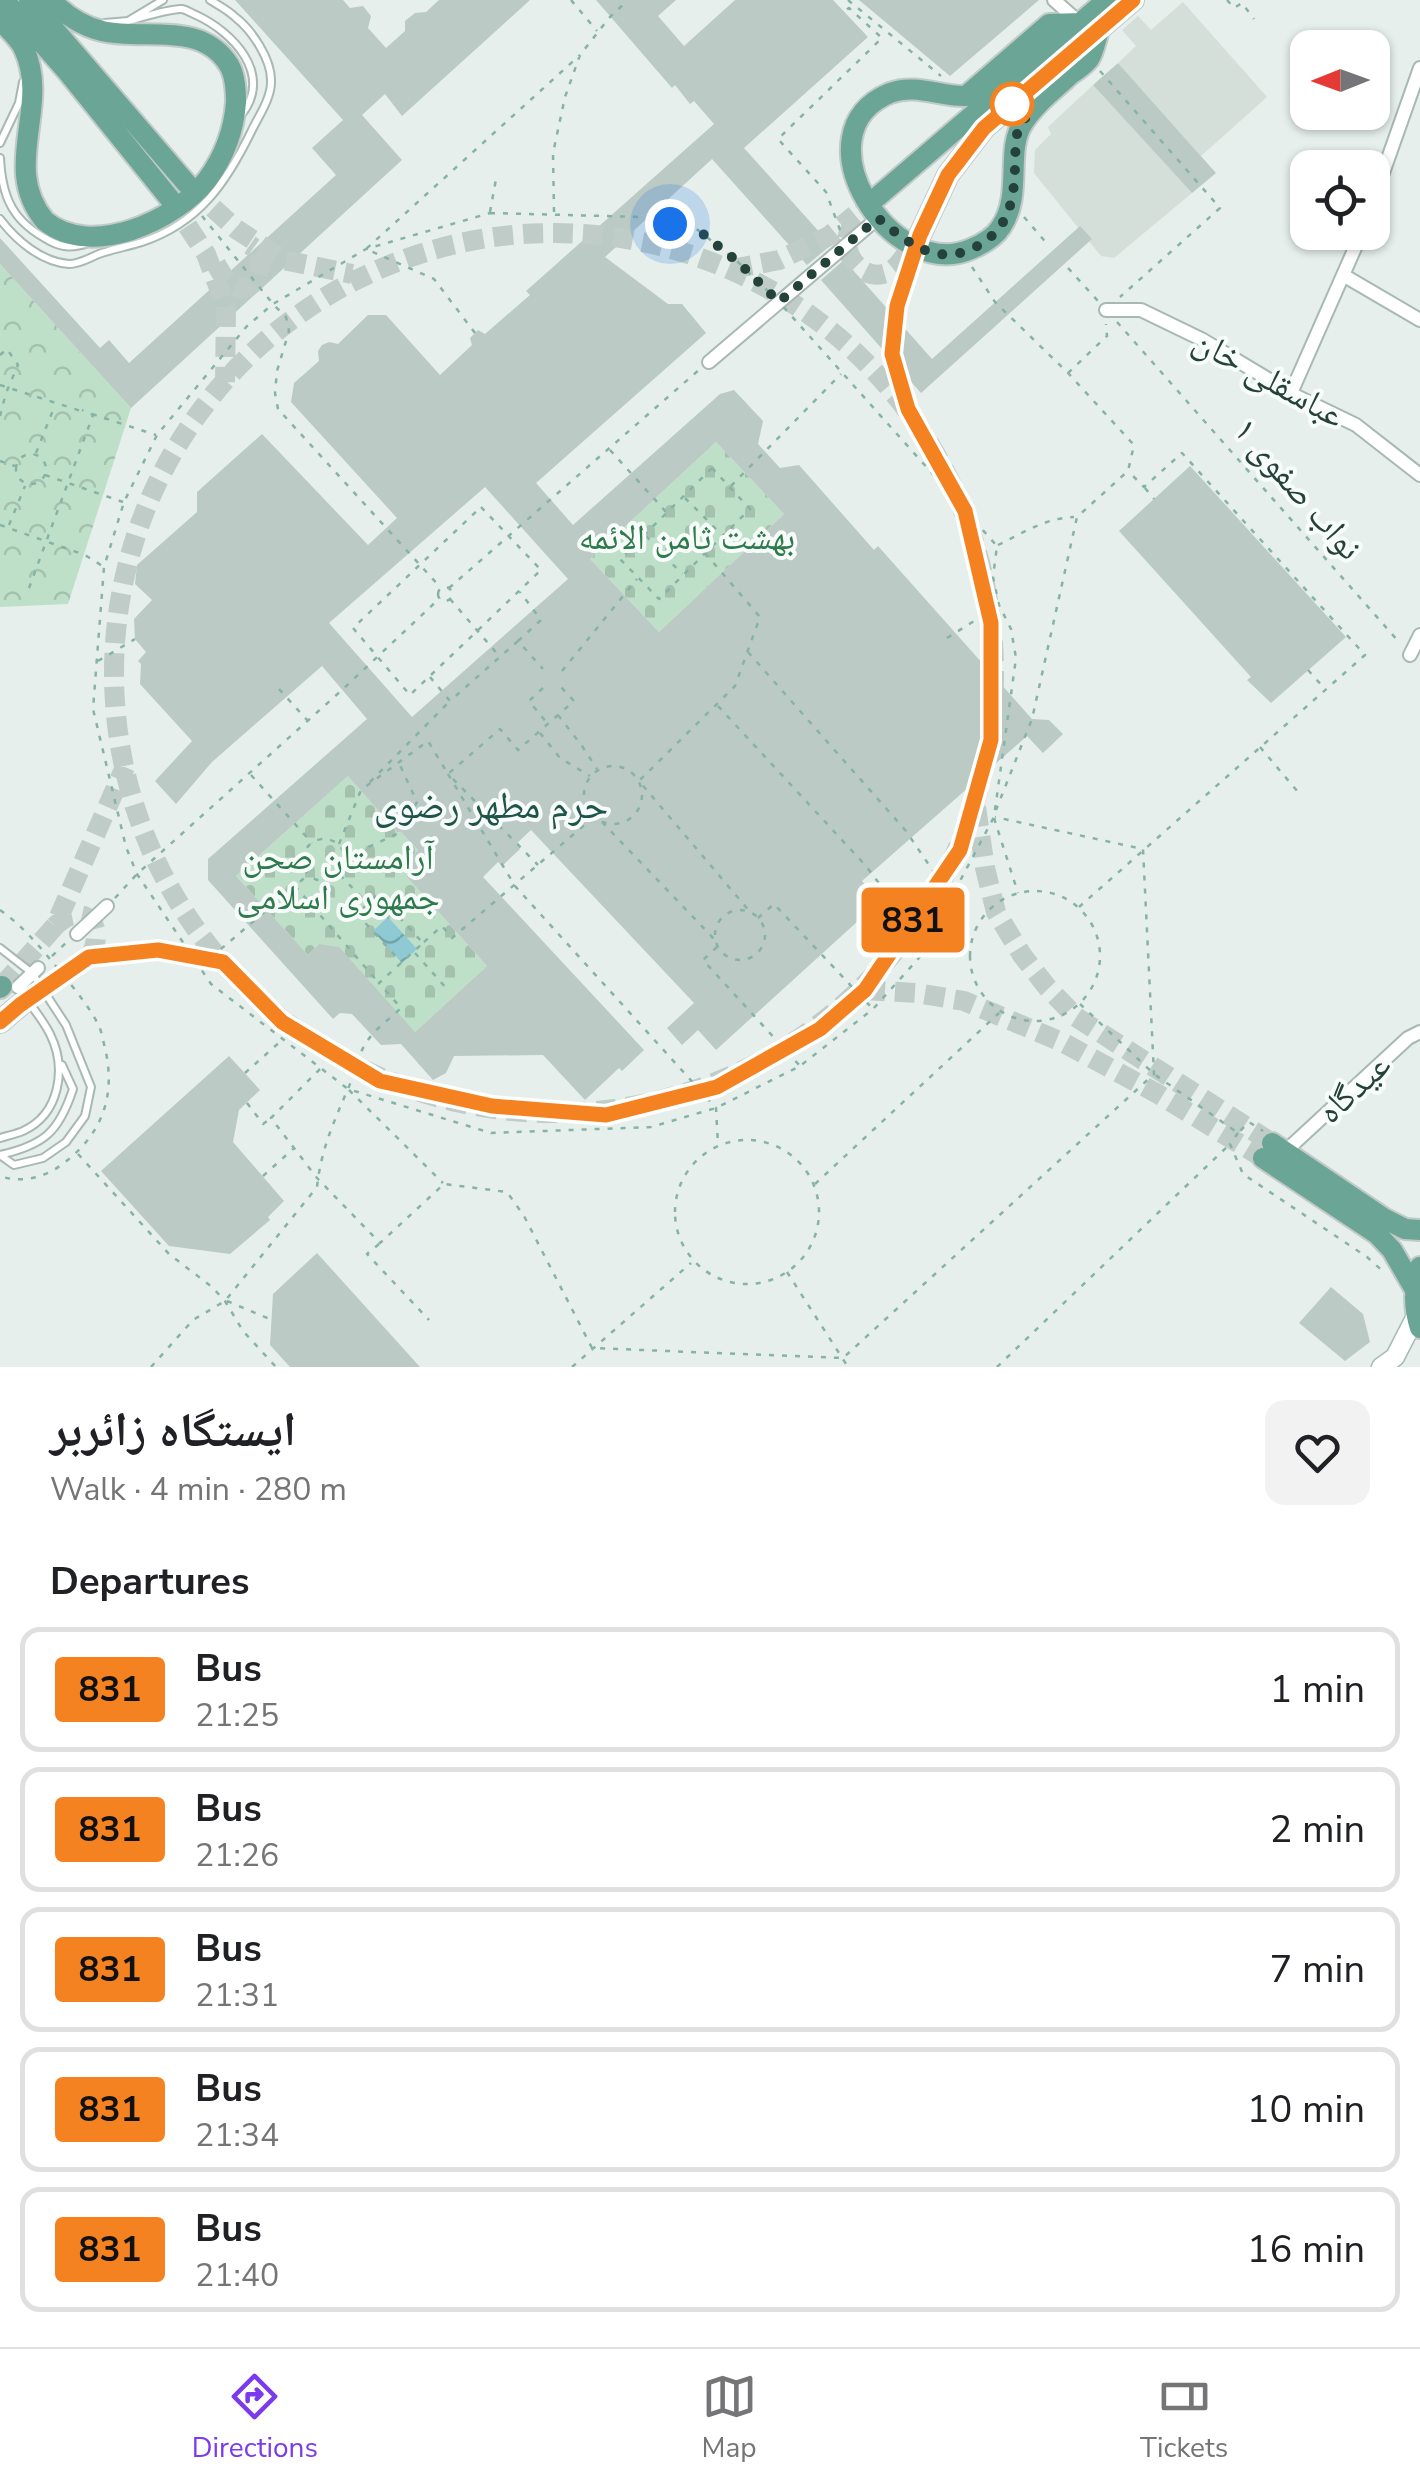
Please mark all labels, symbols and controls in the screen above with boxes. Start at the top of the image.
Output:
north arrow [1290,30,1390,130]
map controls [1290,30,1390,250]
unlabelled marker [991,83,1033,125]
button: locate [1290,150,1390,250]
your location [645,199,695,249]
street label: عباسقلی خان [1185,317,1353,439]
street label: نواب صفوی ۱ [1223,408,1373,570]
park label: بهشت ثامن الائمه [579,514,795,561]
district label: حرم مطهر رضوی [374,780,608,831]
park label: آرامستان صحن جمهوری اسلامی [236,834,440,921]
line badge: 831 [856,888,970,952]
text: 831 [881,897,945,944]
street label: عیدگاه [1307,1042,1401,1134]
text: ایستگاه زائربر [50,1397,296,1463]
button: heart [1265,1400,1370,1505]
text: Walk · 4 min · 280 m [50,1468,347,1511]
text: Departures [50,1556,249,1607]
text: Bus [195,1643,262,1694]
text: 1 min [1270,1664,1365,1715]
text: 831 [78,1666,142,1713]
text: 21:25 [195,1694,279,1737]
text: Bus [195,1783,262,1834]
text: 2 min [1270,1804,1365,1855]
text: 831 [78,1806,142,1853]
text: 21:26 [195,1834,279,1877]
text: Bus [195,1923,262,1974]
text: 7 min [1270,1944,1365,1995]
text: 831 [78,1946,142,1993]
text: 21:31 [195,1974,279,2017]
text: Bus [195,2063,262,2114]
text: 10 min [1247,2084,1365,2135]
text: 831 [78,2086,142,2133]
text: 21:34 [195,2114,279,2157]
text: Bus [195,2203,262,2254]
text: 16 min [1247,2224,1365,2275]
text: 831 [78,2226,142,2273]
text: 21:40 [195,2254,279,2297]
tab: Directions [192,2369,318,2467]
tab: Map [701,2369,757,2467]
tab: Tickets [1140,2369,1228,2467]

